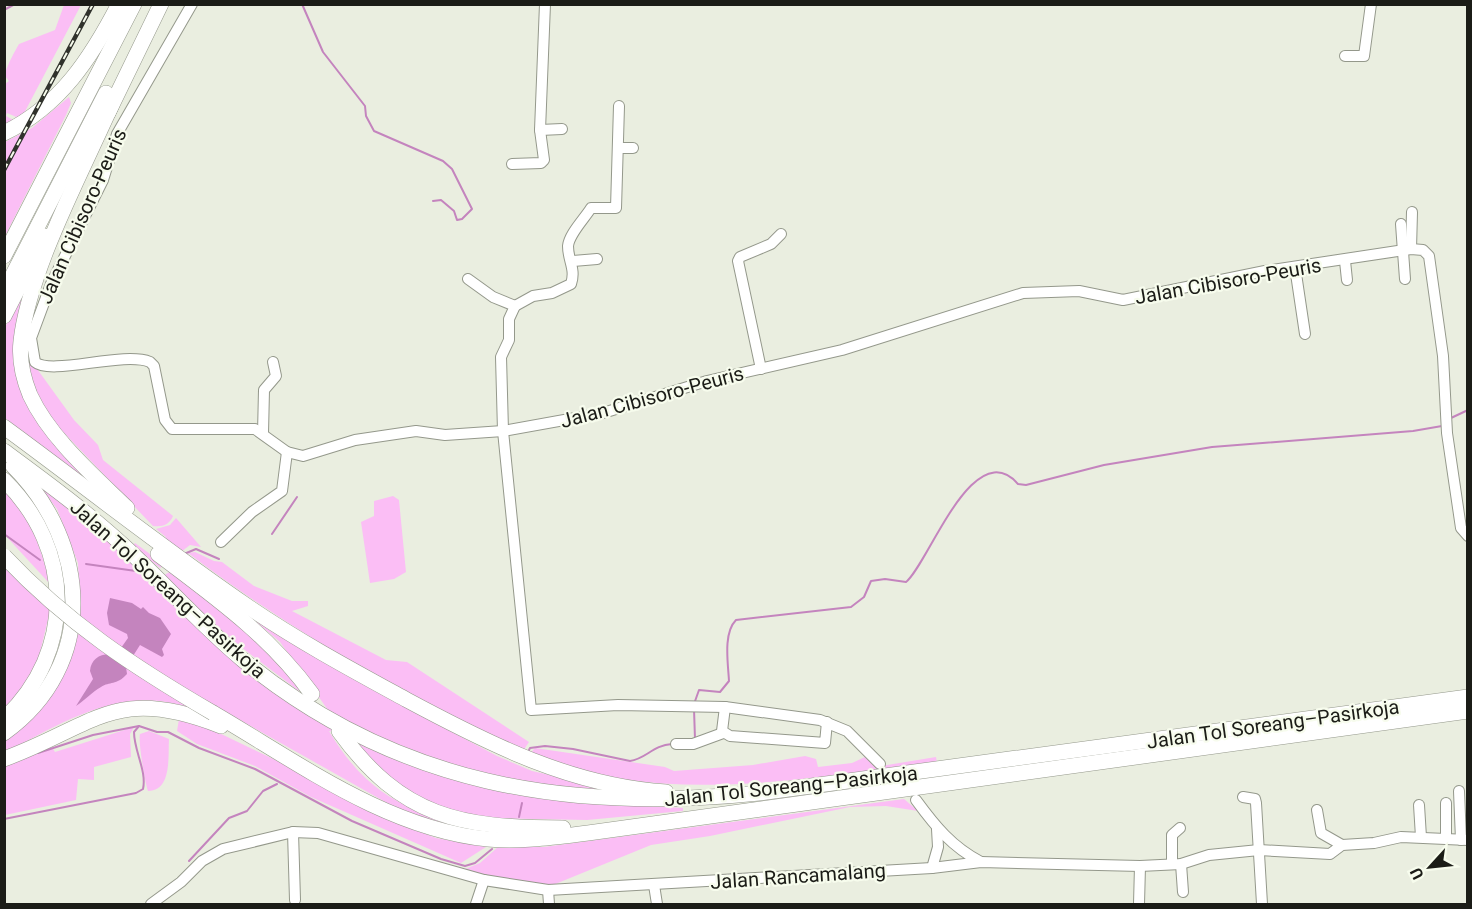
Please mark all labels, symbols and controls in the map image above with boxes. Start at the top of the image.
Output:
street label: Jalan Cibisoro-Peuris [33,125,131,307]
street label: Jalan Cibisoro-Peuris [1133,253,1323,309]
street label: Jalan Cibisoro-Peuris [558,361,746,433]
street label: Jalan Tol Soreang–Pasirkoja [65,495,271,683]
street label: Jalan Tol Soreang–Pasirkoja [1145,694,1401,754]
street label: Jalan Tol Soreang–Pasirkoja [663,761,919,811]
north arrow [1400,837,1460,897]
street label: Jalan Rancamalang [710,858,886,894]
text: U [1406,865,1428,883]

